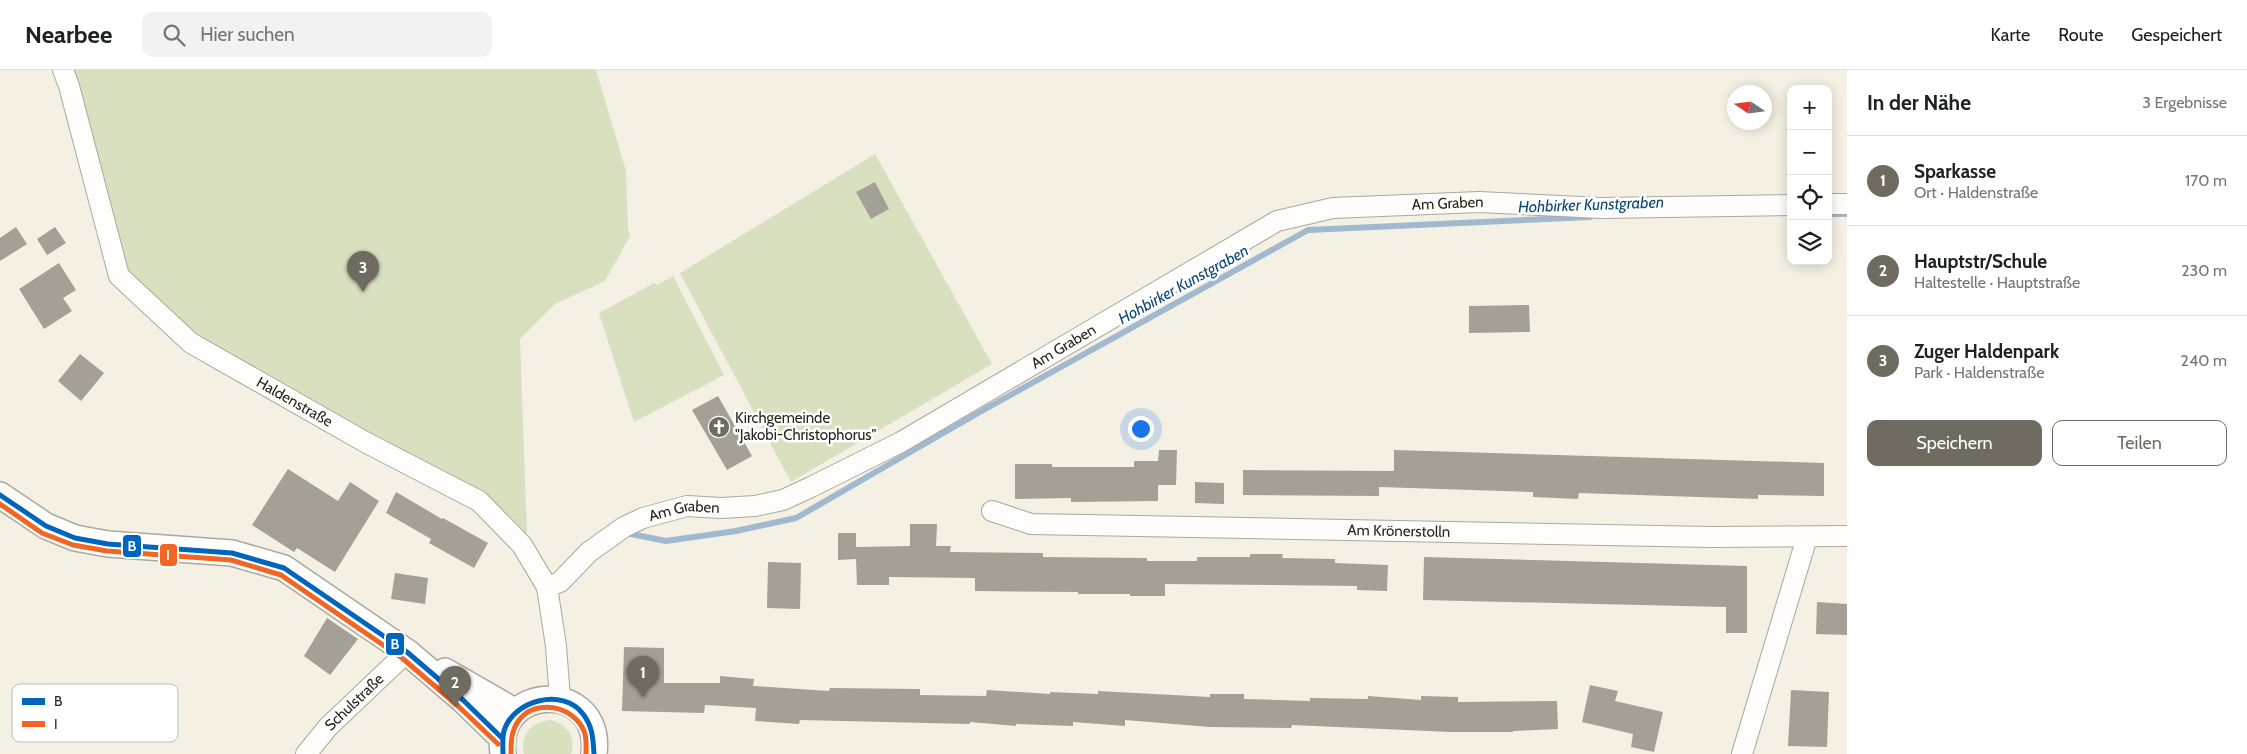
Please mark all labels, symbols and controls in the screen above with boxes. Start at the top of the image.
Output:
search box [142,12,492,57]
text: Nearbee [25,20,112,49]
icon: search [160,21,188,49]
text: Hier suchen [200,23,295,46]
text: Karte [1991,24,2030,46]
text: Route [2058,24,2103,46]
text: Gespeichert [2131,24,2222,46]
north arrow [1727,85,1772,130]
map controls [1787,85,1832,265]
button: + [1787,85,1832,130]
text: In der Nähe [1867,90,1971,115]
text: 3 Ergebnisse [2142,93,2227,112]
button: − [1787,130,1832,175]
text: Sparkasse [1914,160,1996,183]
text: 1 [1880,171,1886,190]
text: 170 m [2185,171,2227,190]
button: locate [1787,175,1832,220]
text: Ort · Haldenstraße [1914,183,2038,202]
water label: Hohbirker Kunstgraben [1518,192,1664,217]
street label: Am Graben [1411,193,1484,214]
button: layers [1787,220,1832,265]
water label: Hohbirker Kunstgraben [1115,241,1252,328]
text: Hauptstr/Schule [1914,250,2047,273]
pin: 3 [347,251,379,292]
text: 2 [1879,261,1887,280]
text: 230 m [2181,261,2227,280]
text: Haltestelle · Hauptstraße [1914,273,2080,292]
street label: Am Graben [1028,320,1099,373]
text: Zuger Haldenpark [1914,340,2059,363]
text: 3 [1879,351,1887,370]
text: 240 m [2181,351,2227,370]
text: Park · Haldenstraße [1914,363,2044,382]
street label: Haldenstraße [253,373,336,431]
place label: Kirchgemeinde "Jakobi-Christophorus" [735,409,876,444]
church icon: Kirchgemeinde "Jakobi-Christophorus" [707,415,731,439]
your location [1128,416,1154,442]
button: Speichern [1867,420,2042,466]
button: Teilen [2052,420,2227,466]
street label: Am Graben [647,497,720,525]
street label: Am Krönerstolln [1347,521,1450,541]
line badge: B [122,534,142,558]
text: B [128,537,137,555]
line badge: I [159,543,178,567]
text: I [166,546,170,564]
line badge: B [385,632,405,656]
text: B [391,635,400,653]
pin: 1 [627,656,659,697]
pin: 2 [439,666,471,707]
street label: Schulstraße [321,670,388,734]
legend [12,684,178,742]
text: B [54,692,62,710]
text: I [54,715,58,733]

